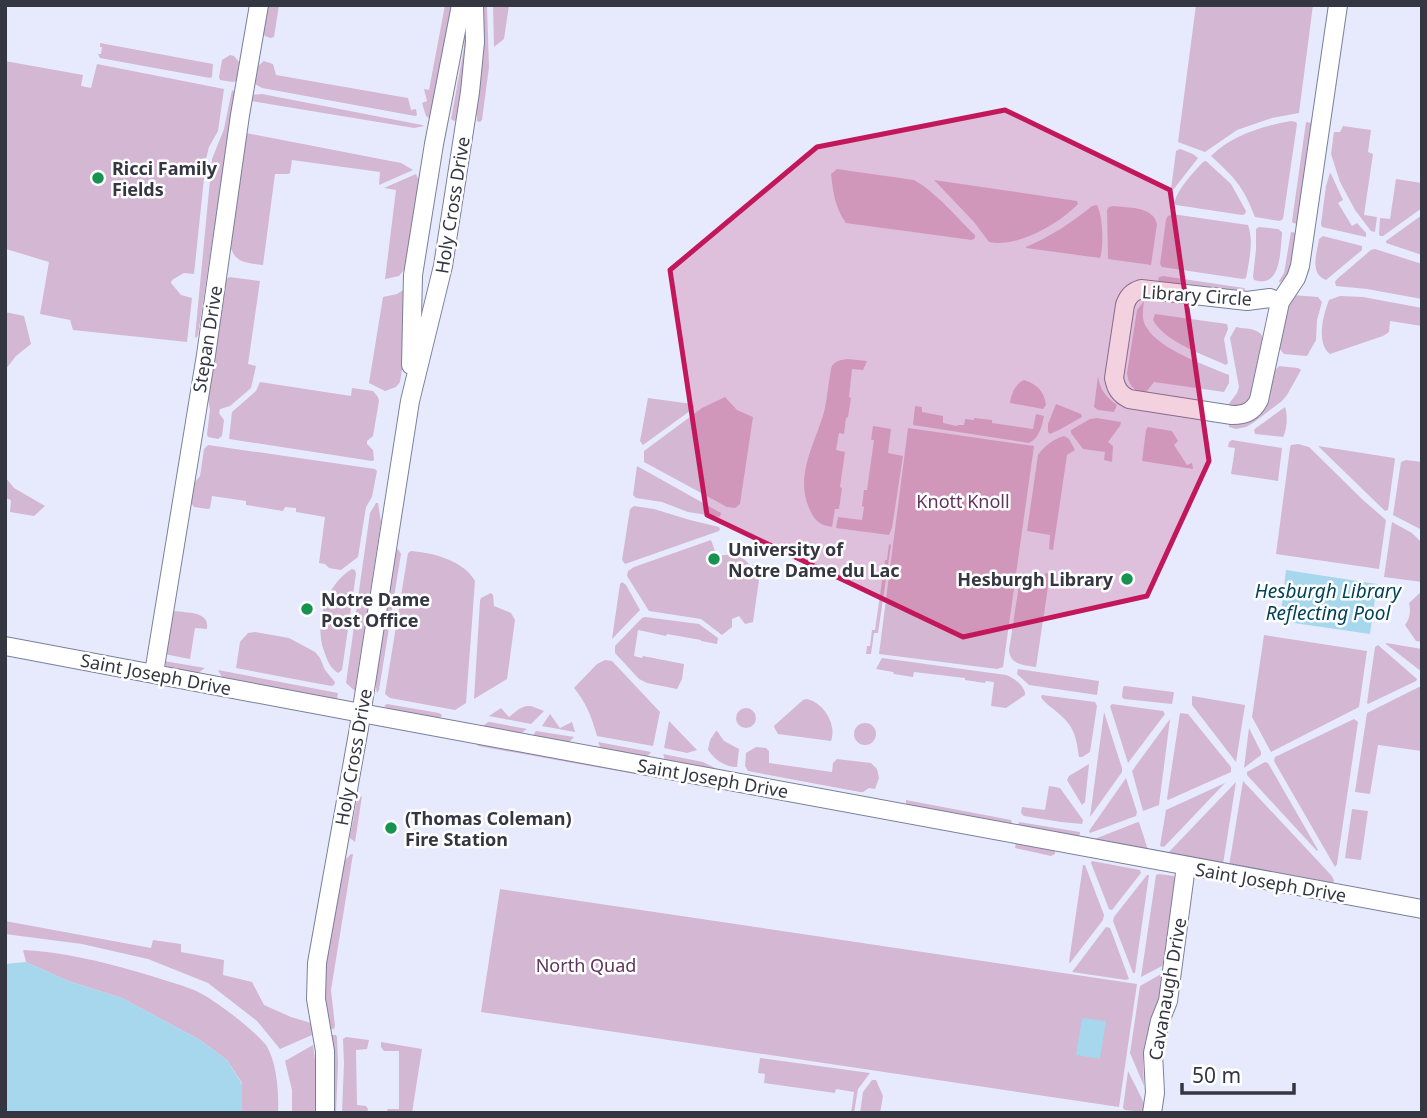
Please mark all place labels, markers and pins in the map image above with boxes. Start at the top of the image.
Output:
place label: Ricci Family Fields [112,156,218,201]
marker: Ricci Family Fields [90,170,106,186]
place label: University of Notre Dame du Lac [728,537,900,582]
marker: University of Notre Dame du Lac [706,551,722,567]
place label: Hesburgh Library [957,567,1114,591]
marker: Hesburgh Library [1119,571,1135,587]
place label: Notre Dame Post Office [321,587,430,632]
marker: Notre Dame Post Office [299,601,315,617]
place label: (Thomas Coleman) Fire Station [405,806,572,851]
marker: (Thomas Coleman) Fire Station [383,820,399,836]

